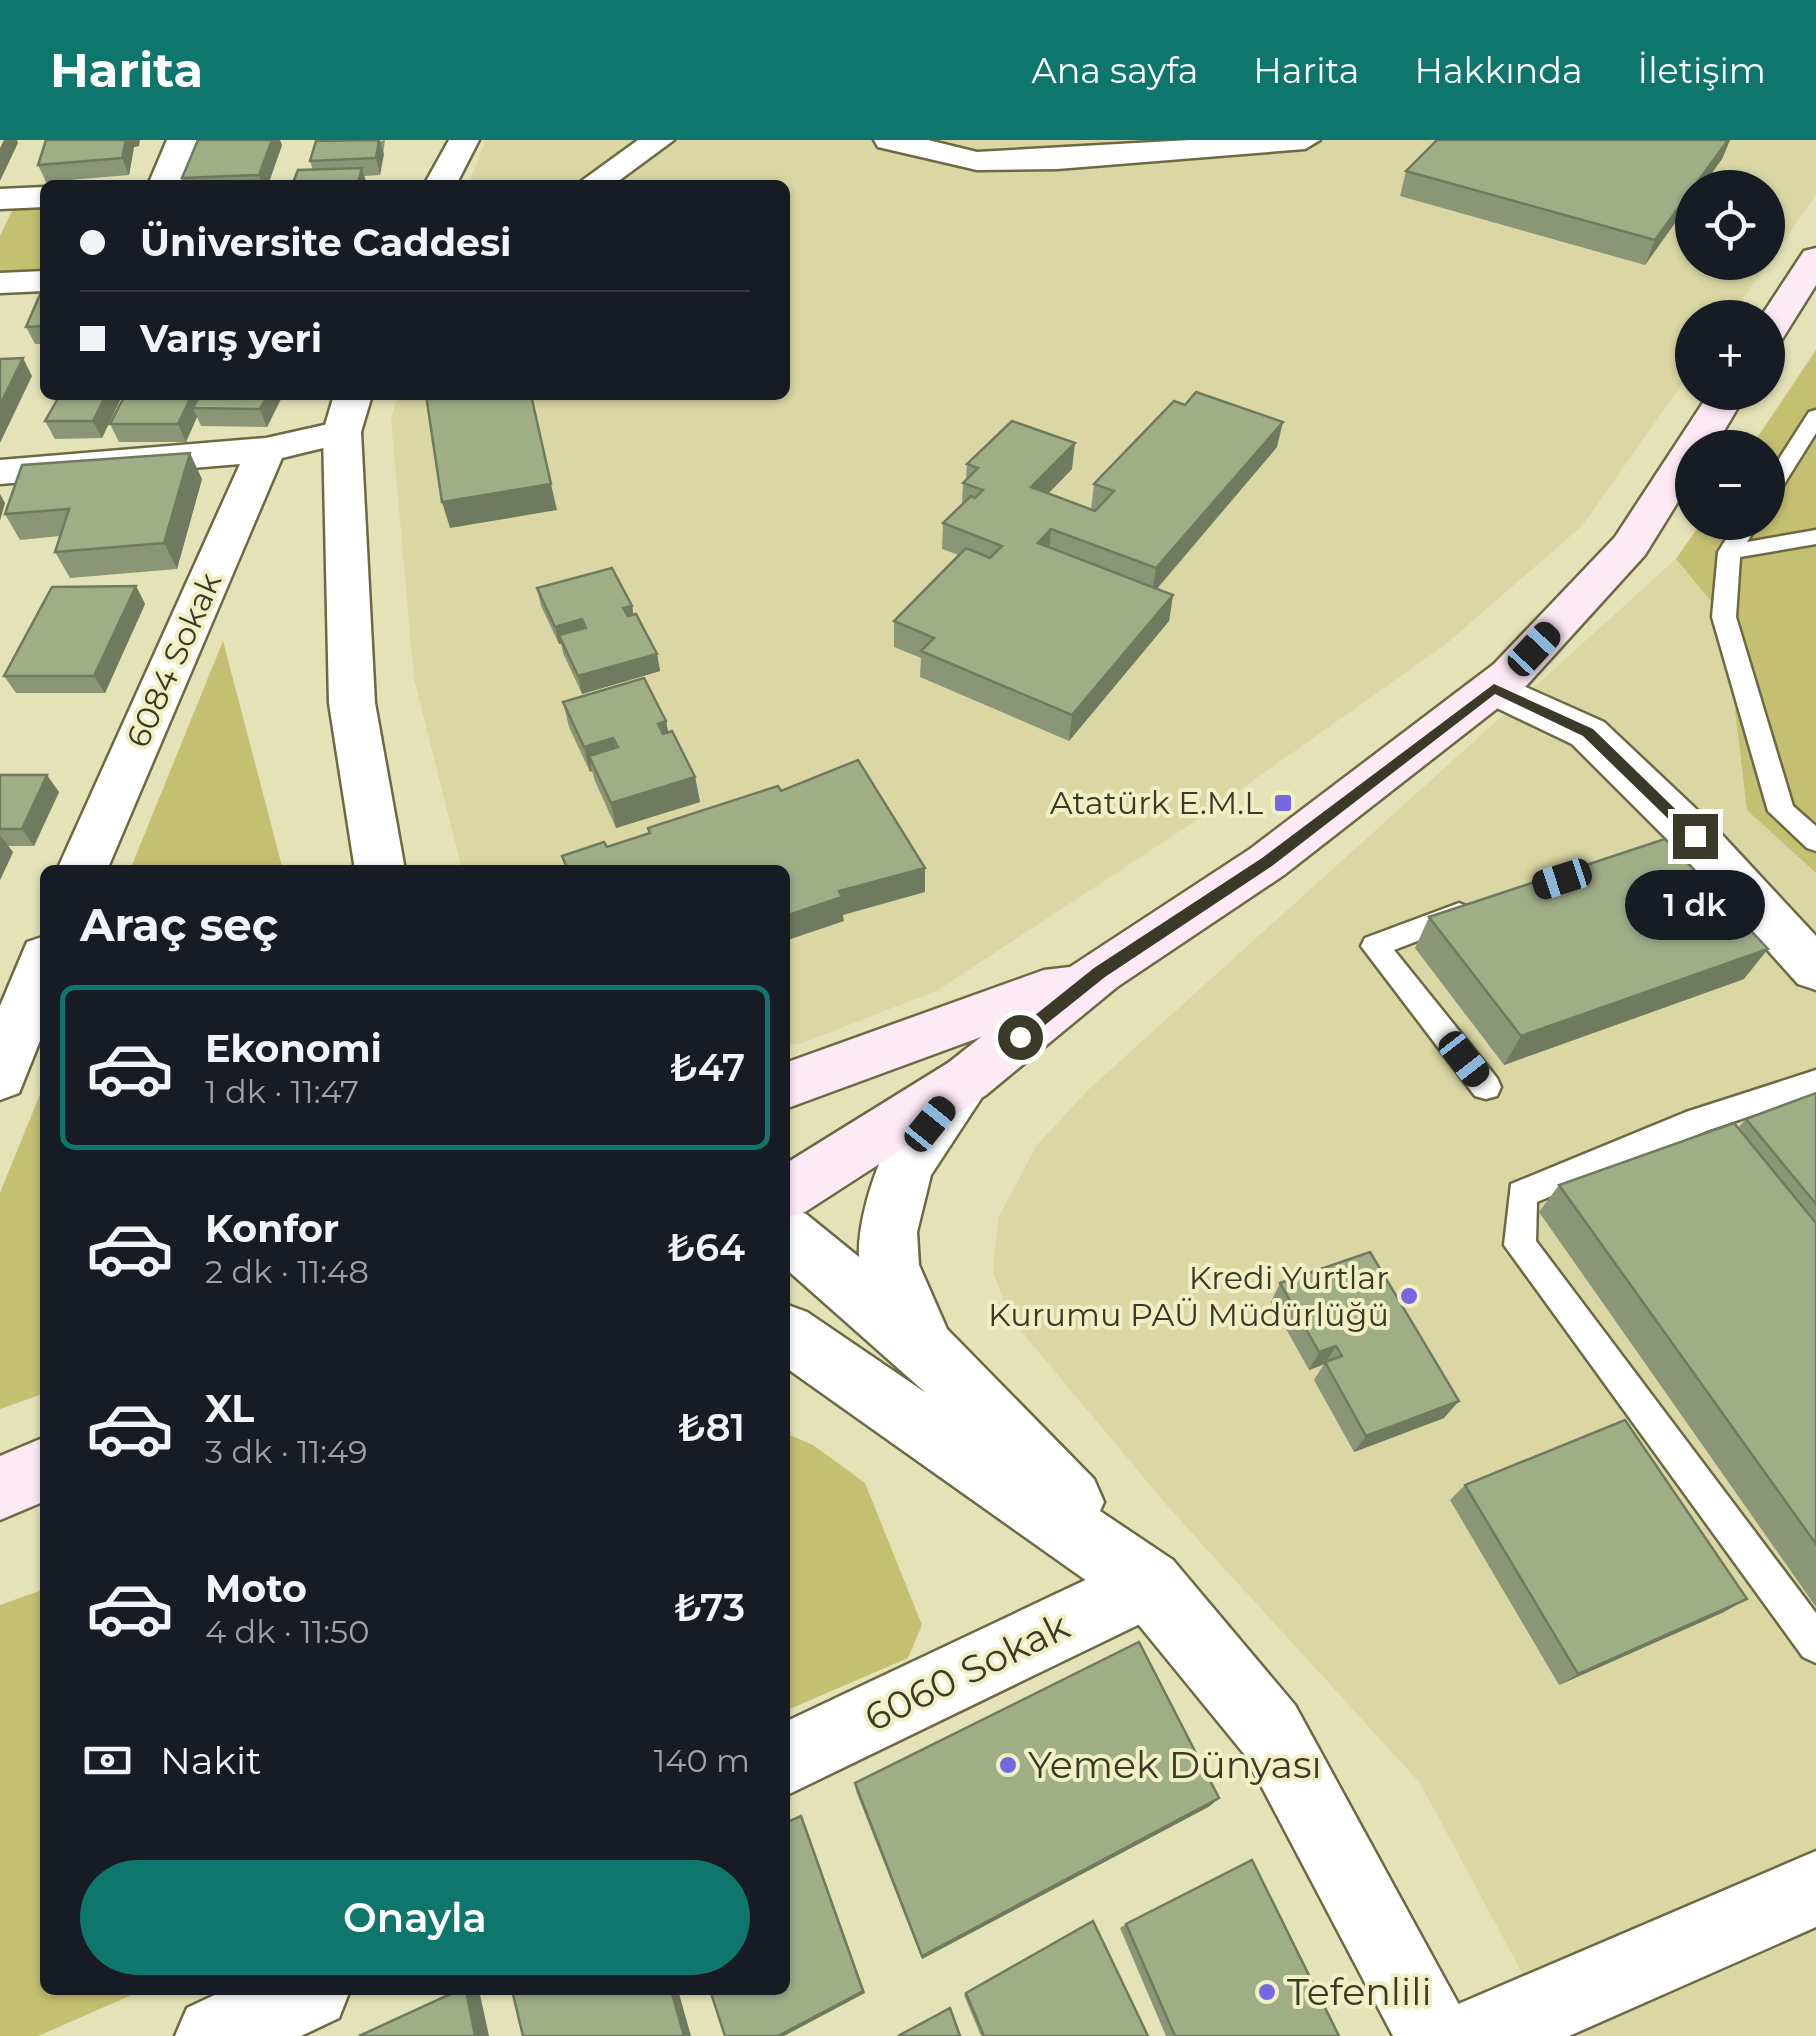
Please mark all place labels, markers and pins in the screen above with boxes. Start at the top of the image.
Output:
place label: Atatürk E.M.L [1050,783,1263,822]
marker: Atatürk E.M.L [1272,792,1294,814]
place label: Kredi Yurtlar Kurumu PAÜ Müdürlüğü [988,1258,1389,1334]
marker: Kredi Yurtlar Kurumu PAÜ Müdürlüğü [1398,1285,1420,1307]
place label: Yemek Dünyası [1028,1741,1322,1788]
marker: Yemek Dünyası [997,1754,1019,1776]
place label: Tefenlili [1287,1968,1432,2015]
marker: Tefenlili [1256,1981,1278,2003]

